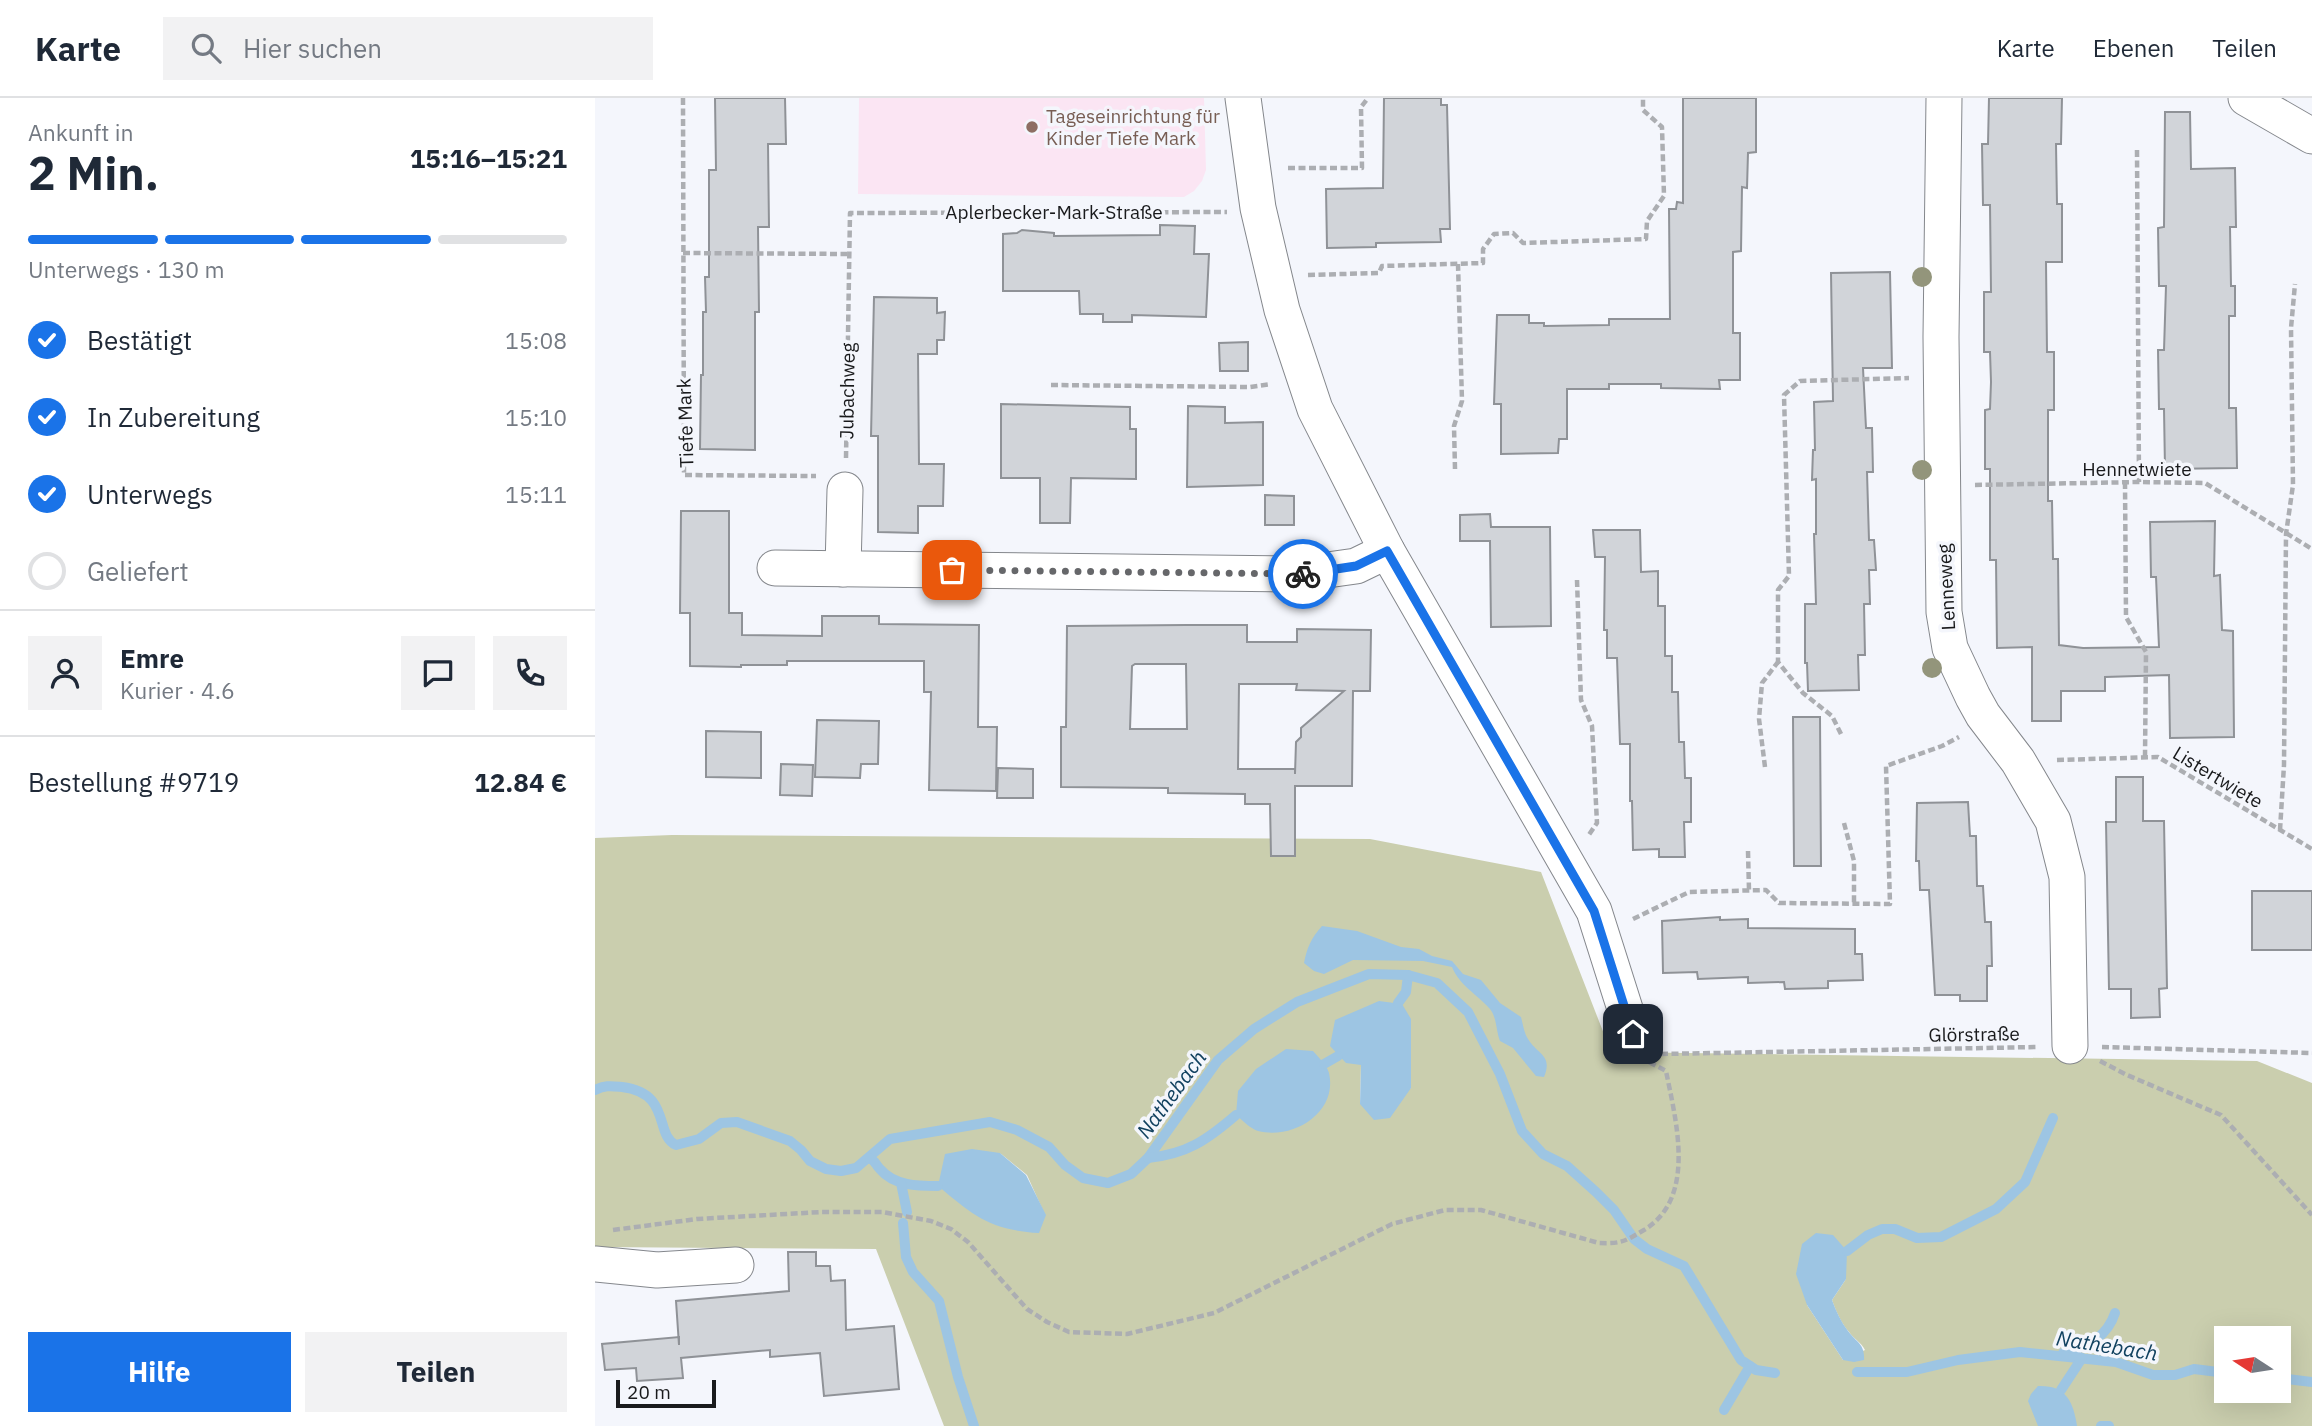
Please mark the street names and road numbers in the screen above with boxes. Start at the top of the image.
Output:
street label: Aplerbecker-Mark-Straße [945,200,1163,224]
street label: Jubachweg [834,342,860,440]
street label: Tiefe Mark [671,378,699,468]
street label: Hennetwiete [2082,457,2192,481]
street label: Lenneweg [1932,543,1960,631]
street label: Listertwiete [2169,741,2267,813]
street label: Glörstraße [1928,1021,2020,1047]

